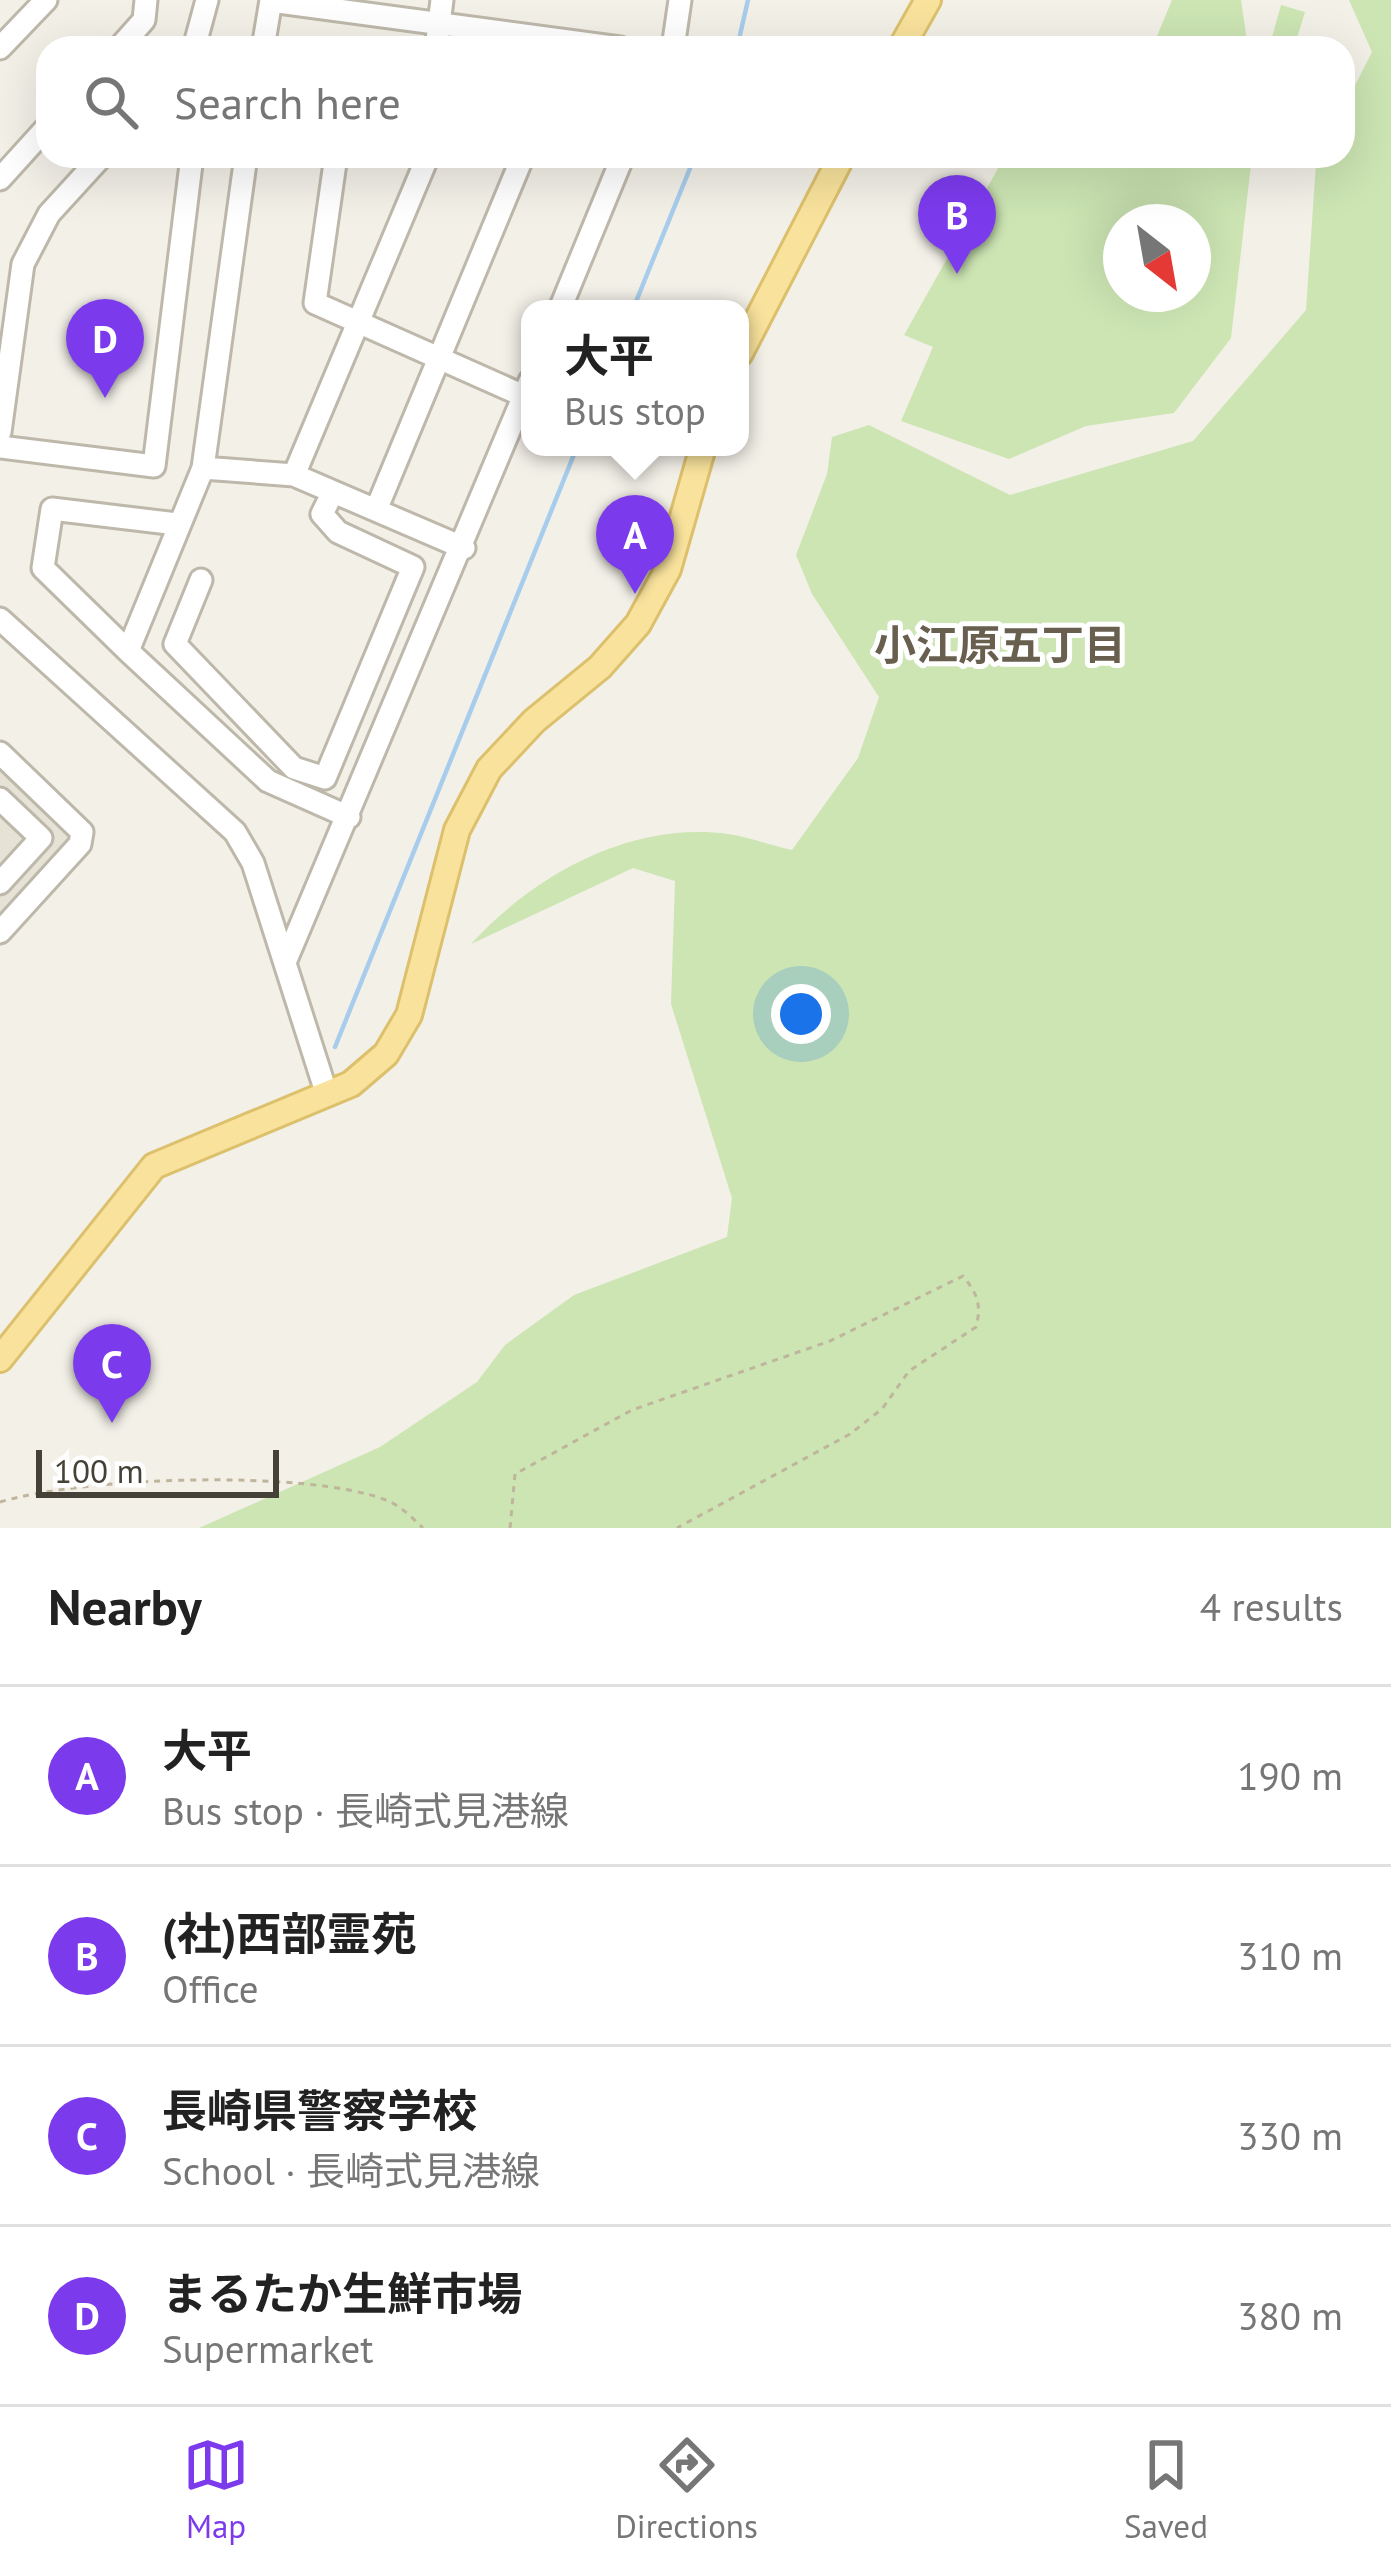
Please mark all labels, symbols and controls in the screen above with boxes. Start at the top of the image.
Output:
search box [36,36,1355,168]
icon: search [78,69,144,135]
text: Search here [174,73,401,131]
pin: B [918,175,996,274]
north arrow [1103,204,1211,312]
pin: D [66,299,144,398]
popup [521,300,749,456]
text: 大平 [564,326,654,384]
text: Bus stop [564,385,706,436]
pin: A [596,495,674,594]
district label: 小江原五丁目 [874,617,1126,672]
your location [771,984,831,1044]
pin: C [73,1324,151,1423]
scale bar [36,1444,279,1497]
text: 100 m [54,1449,144,1492]
text: Nearby [48,1573,202,1639]
text: 4 results [1200,1581,1343,1632]
text: 大平 [162,1721,252,1779]
text: A [75,1750,99,1801]
text: 190 m [1237,1750,1343,1801]
text: Bus stop · 長崎式見港線 [162,1785,569,1836]
text: (社)西部霊苑 [162,1904,416,1962]
text: B [75,1930,99,1981]
text: 310 m [1237,1930,1343,1981]
text: Office [162,1963,259,2014]
text: 長崎県警察学校 [162,2081,477,2139]
text: C [76,2110,98,2161]
text: 330 m [1237,2110,1343,2161]
text: School · 長崎式見港線 [162,2145,540,2196]
text: まるたか生鮮市場 [162,2264,522,2322]
text: D [74,2290,100,2341]
text: 380 m [1237,2290,1343,2341]
text: Supermarket [162,2323,373,2374]
tab: Map [183,2432,249,2547]
tab: Directions [615,2432,758,2547]
tab: Saved [1124,2432,1208,2547]

